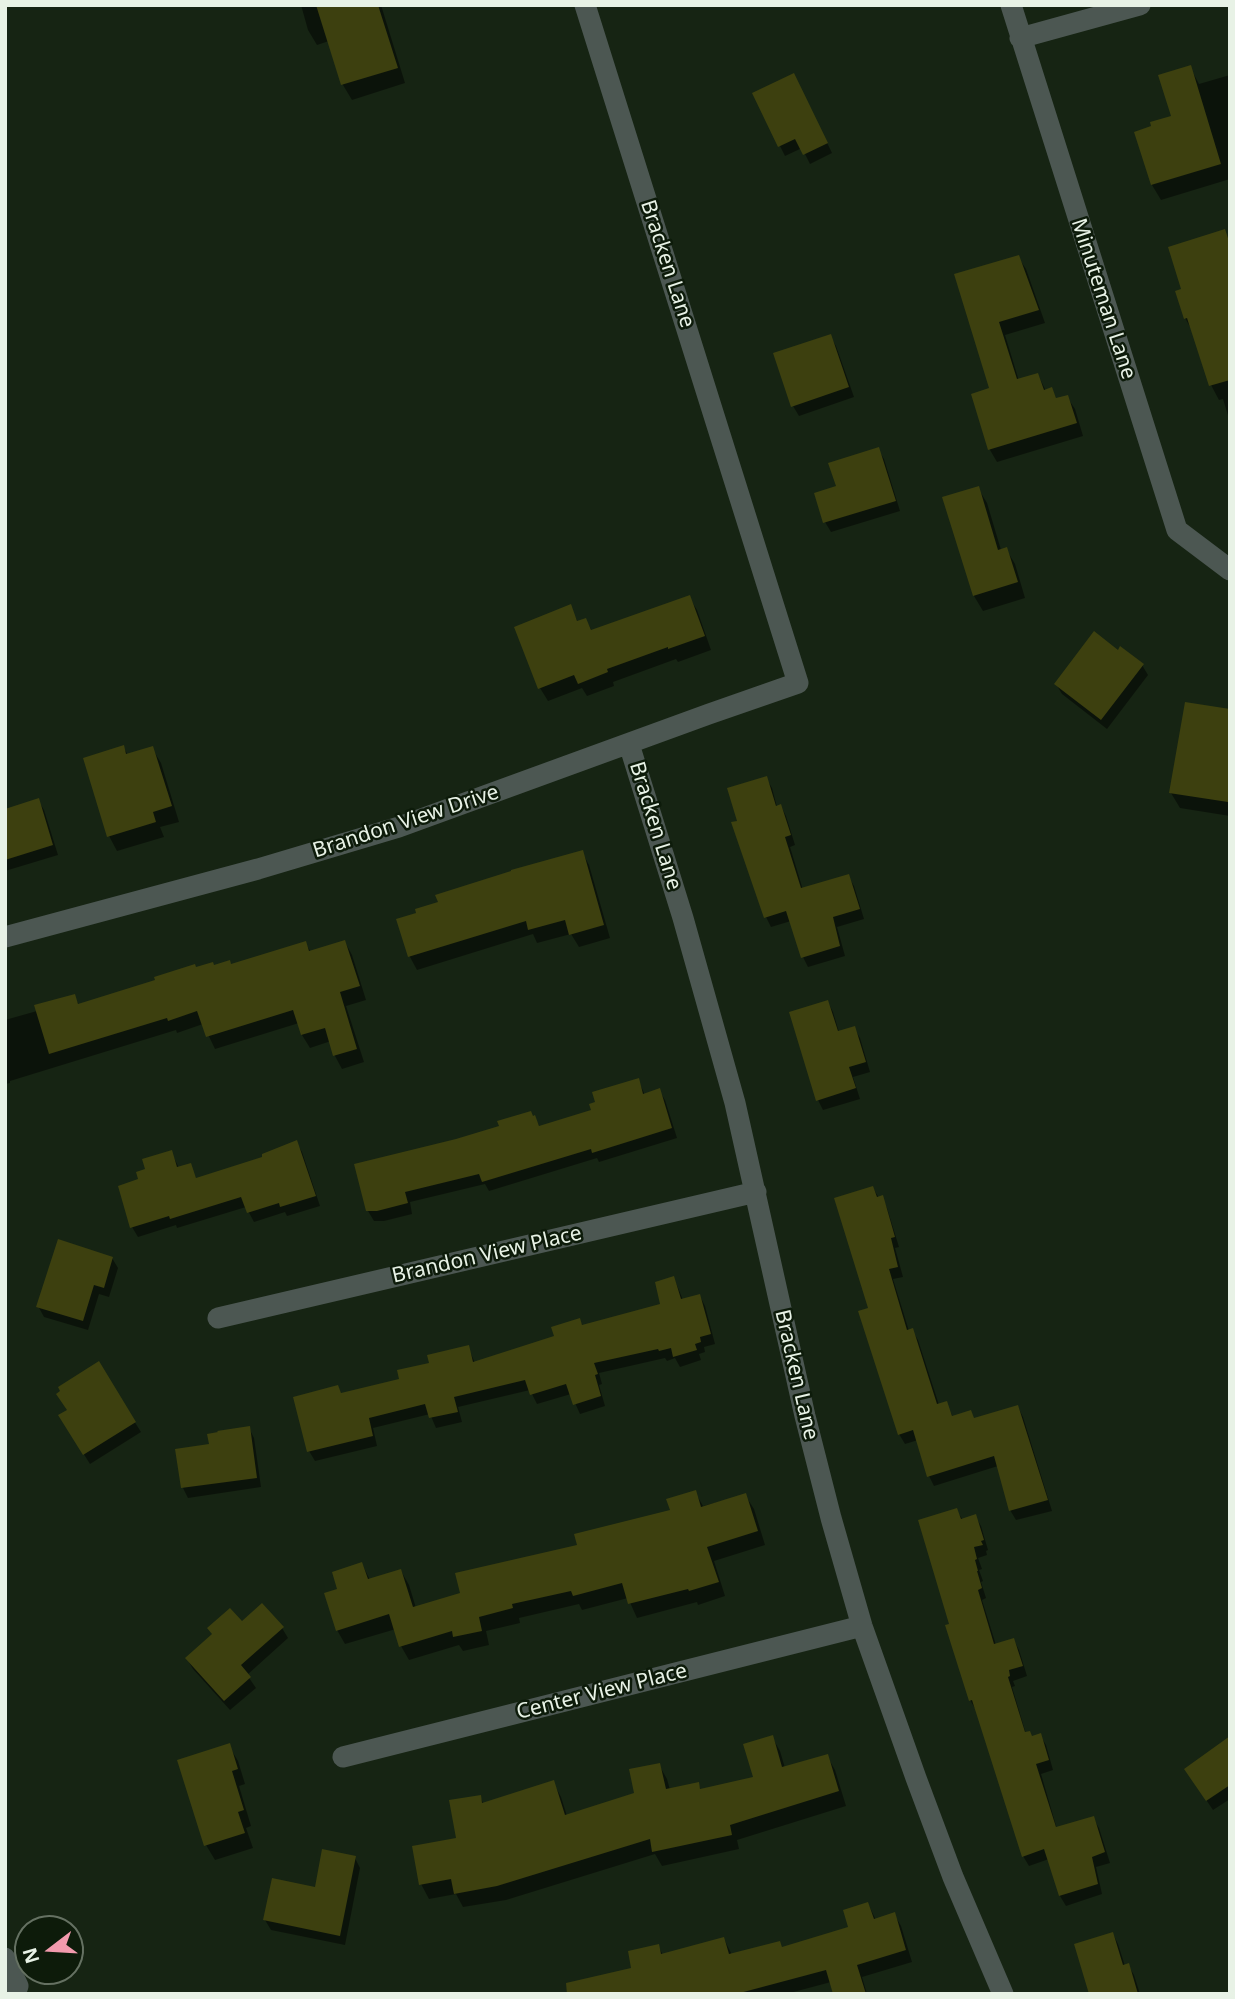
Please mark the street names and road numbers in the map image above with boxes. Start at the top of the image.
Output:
street label: Bracken Lane [634,197,700,331]
street label: Minuteman Lane [1065,216,1141,382]
street label: Bracken Lane [624,759,686,893]
street label: Brandon View Drive [310,780,502,864]
street label: Brandon View Place [390,1221,584,1289]
street label: Bracken Lane [769,1307,823,1443]
street label: Center View Place [514,1659,690,1725]

